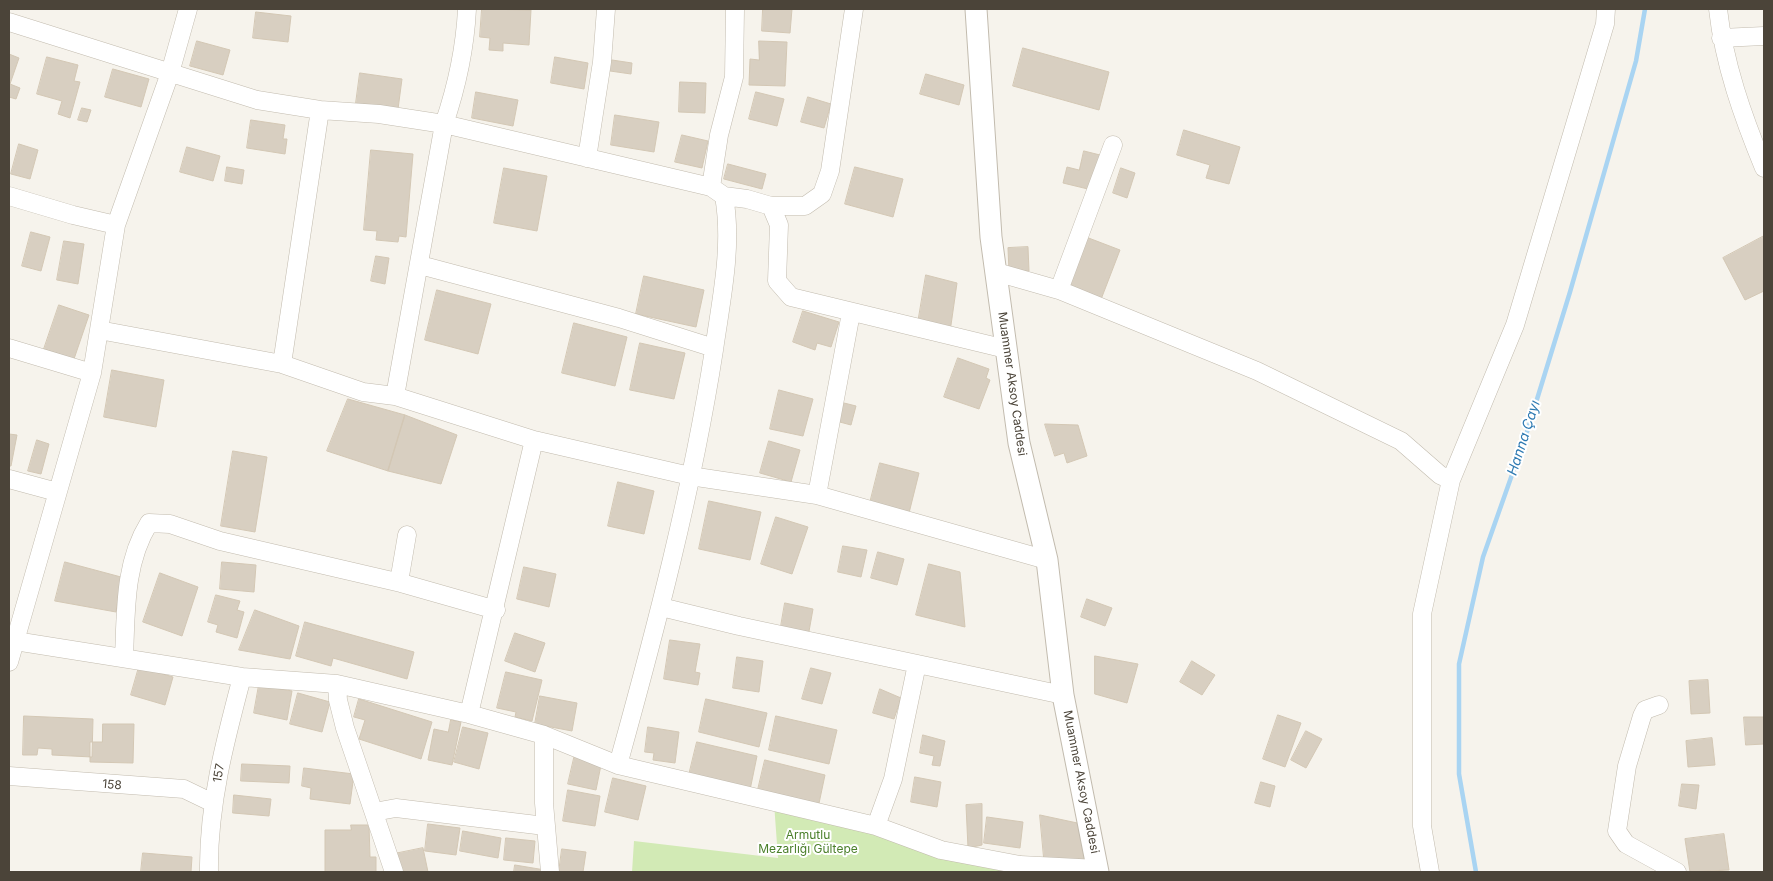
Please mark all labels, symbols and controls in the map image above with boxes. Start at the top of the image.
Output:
street label: Muammer Aksoy Caddesi [995,311,1029,457]
water label: Hanna Çayı [1504,398,1544,478]
street label: Muammer Aksoy Caddesi [1060,709,1102,855]
street label: 157 [210,762,228,784]
street label: 158 [102,777,122,793]
park label: Armutlu Mezarlığı Gültepe [758,828,858,856]

